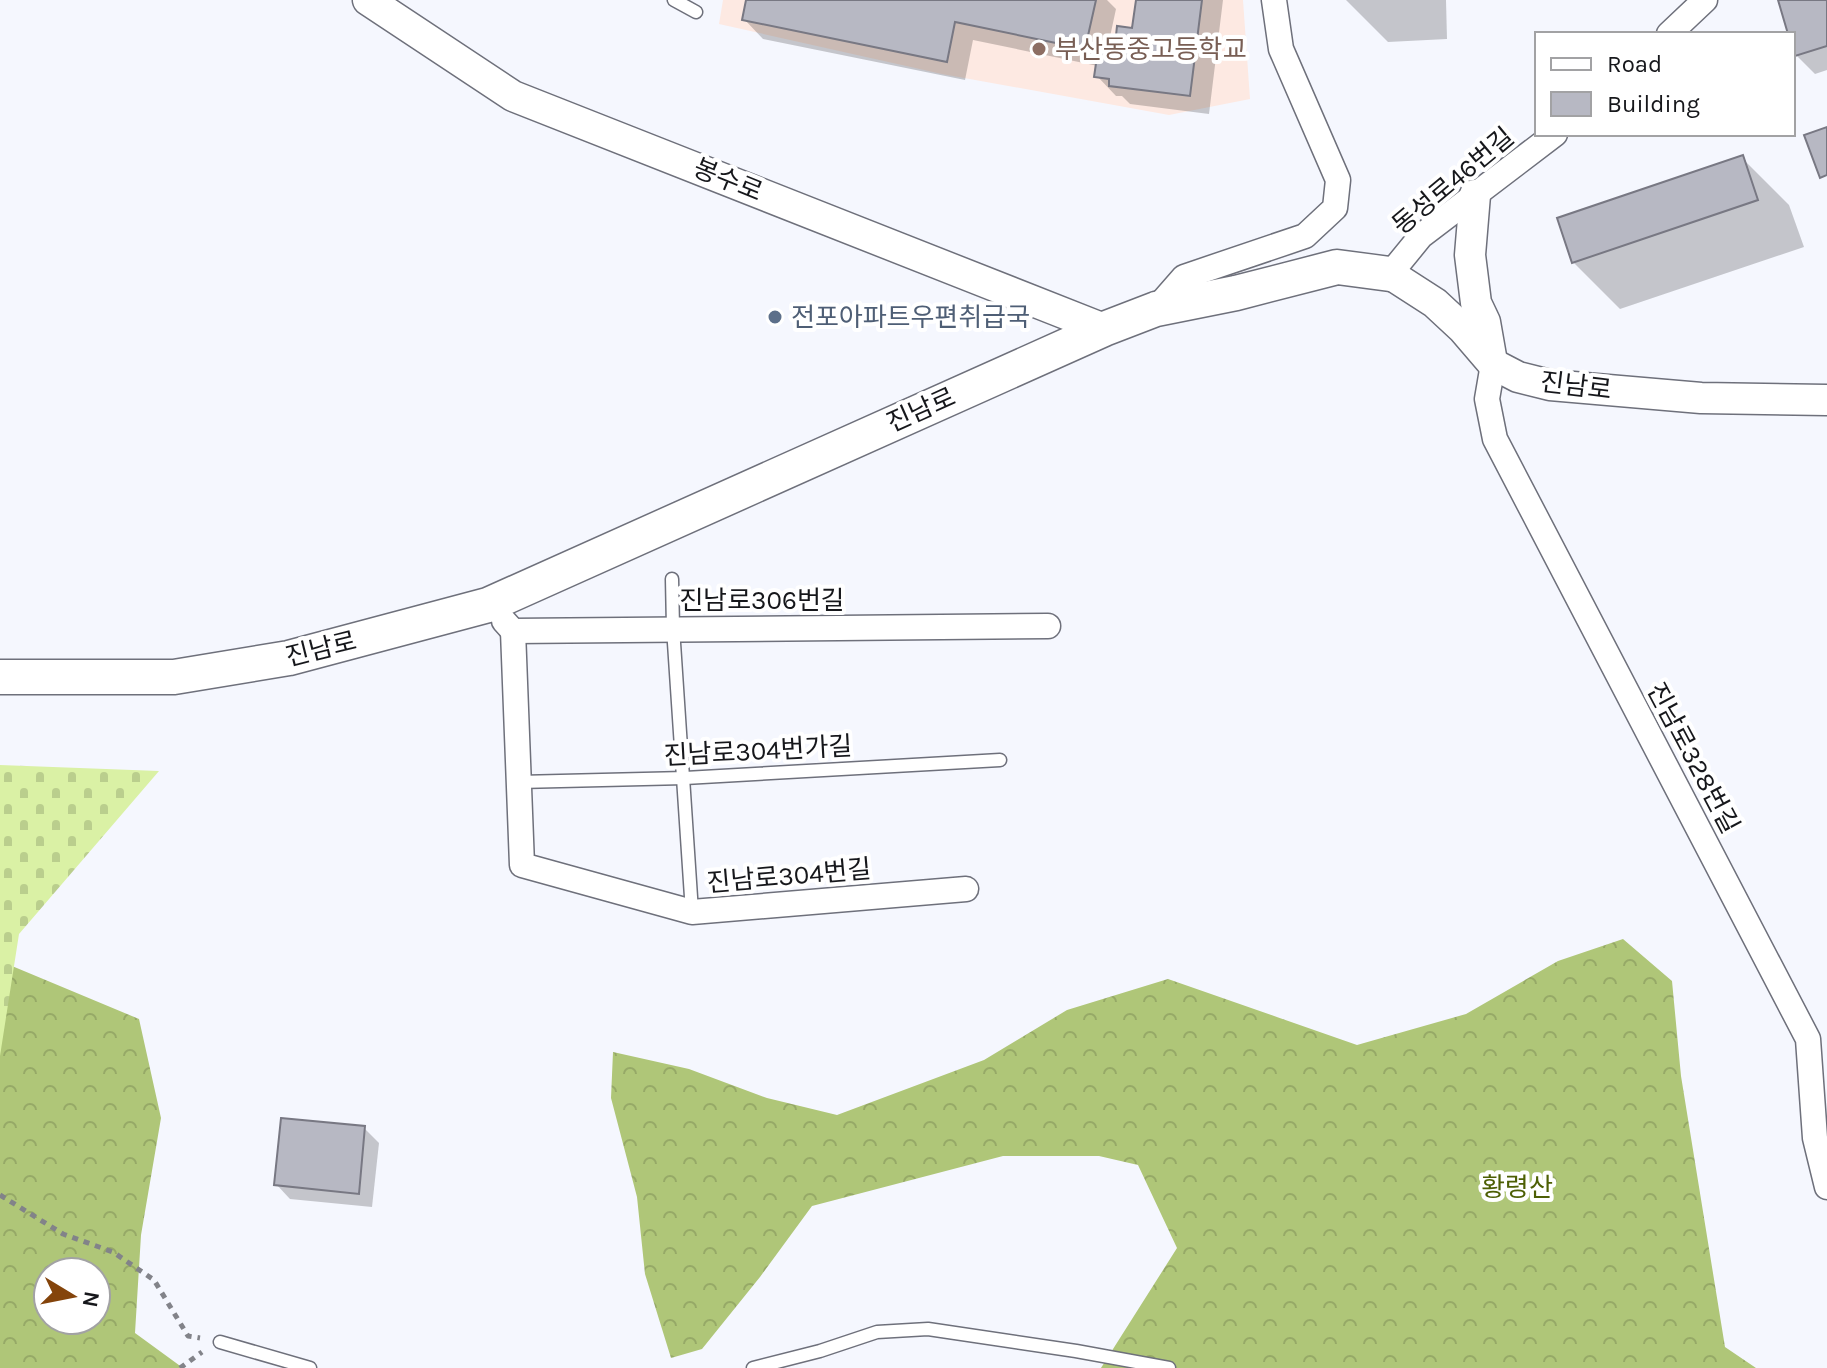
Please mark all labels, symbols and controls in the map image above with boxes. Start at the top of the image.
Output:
legend [1535,32,1795,136]
place label: 부산동중고등학교 [1055,34,1246,65]
marker: 부산동중고등학교 [1030,40,1048,58]
text: Road [1607,50,1662,78]
text: Building [1607,90,1700,118]
street label: 동성로46번길 [1386,121,1520,241]
street label: 봉수로 [689,152,767,208]
place label: 전포아파트우편취급국 [791,302,1030,333]
marker: 전포아파트우편취급국 [766,308,784,326]
street label: 진남로 [1538,366,1614,406]
street label: 진남로 [882,381,960,439]
street label: 진남로306번길 [679,585,845,616]
street label: 진남로 [282,625,360,673]
street label: 진남로328번길 [1640,677,1746,839]
street label: 진남로304번가길 [663,731,853,771]
street label: 진남로304번길 [706,853,872,899]
park label: 황령산 [1481,1172,1553,1203]
north arrow [32,1256,112,1336]
text: N [77,1289,105,1309]

